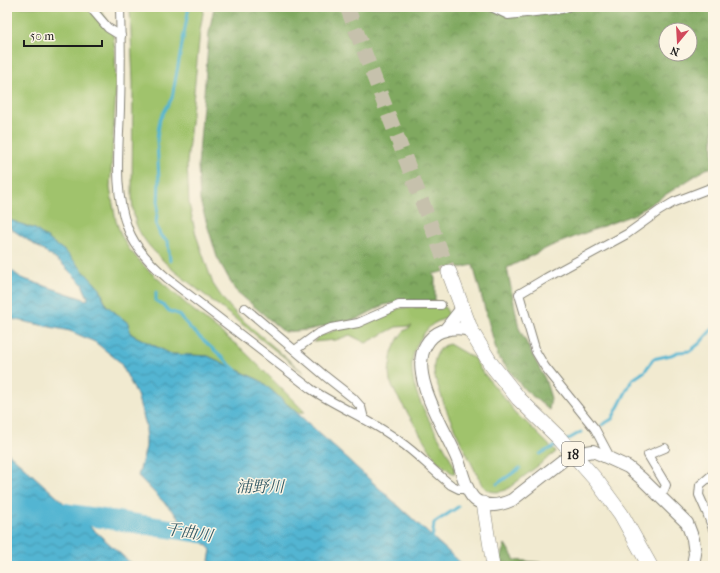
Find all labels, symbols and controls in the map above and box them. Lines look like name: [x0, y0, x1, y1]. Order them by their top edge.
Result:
scale bar: [24, 22, 102, 48]
north arrow: [658, 22, 698, 62]
text: 50 m: [30, 29, 54, 43]
text: N: [668, 43, 681, 59]
road number: 18: [562, 442, 584, 466]
water label: 浦野川: [236, 477, 286, 496]
water label: 千曲川: [164, 519, 216, 545]

